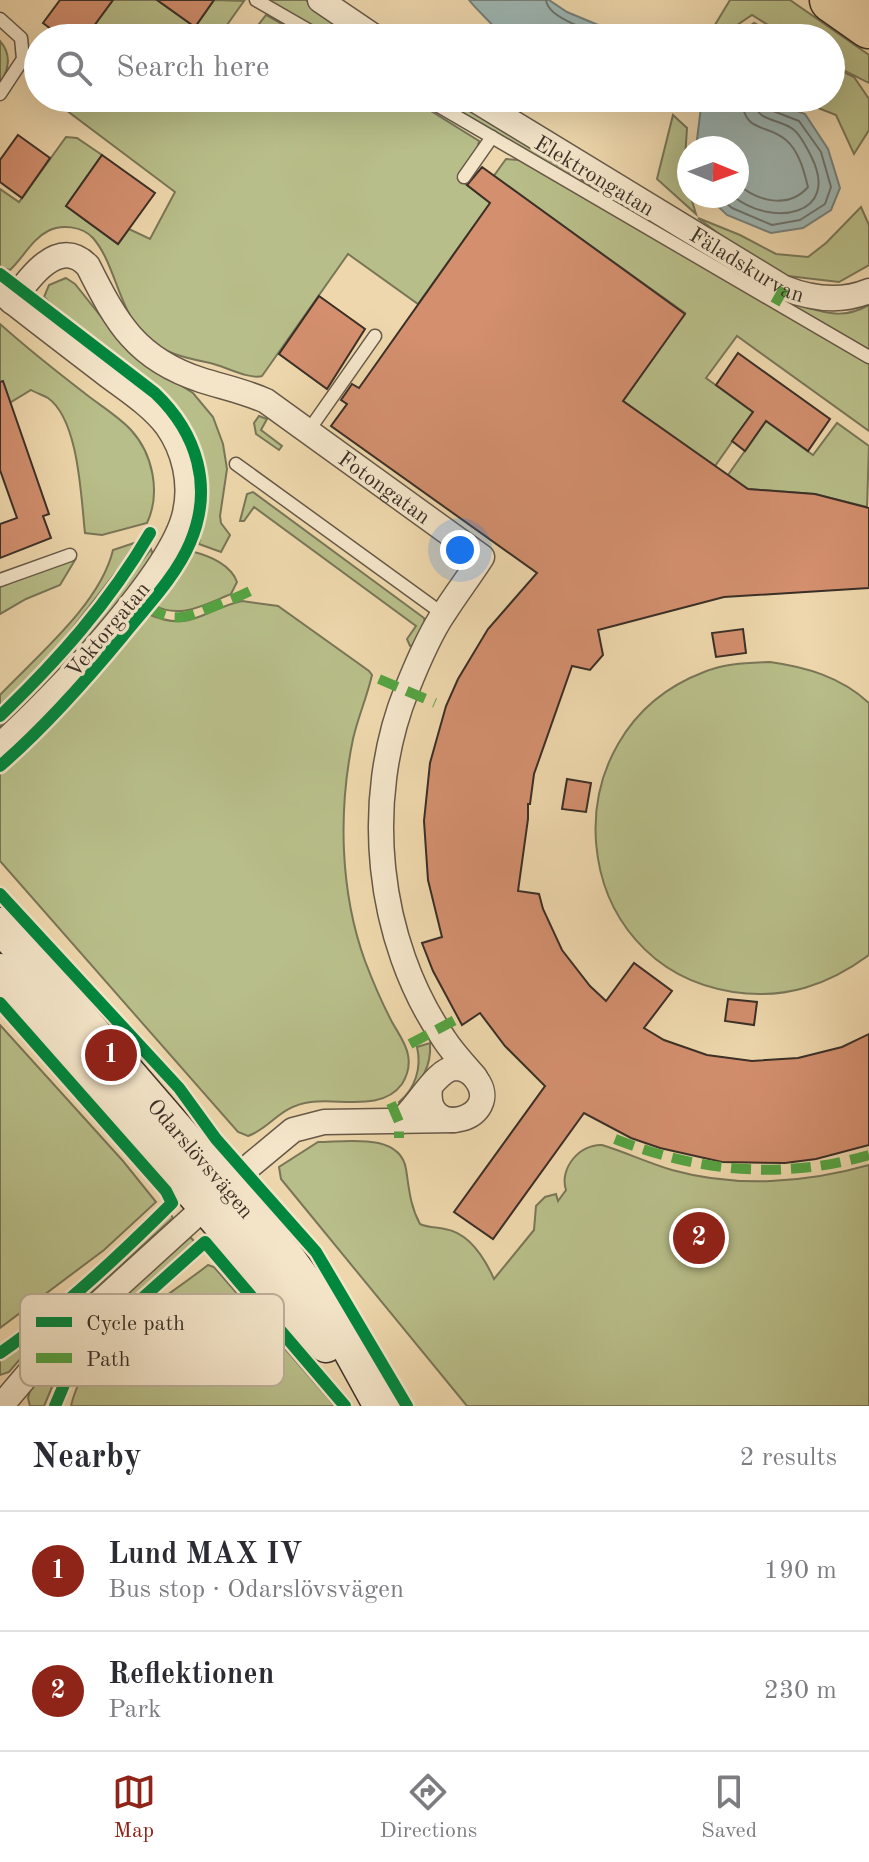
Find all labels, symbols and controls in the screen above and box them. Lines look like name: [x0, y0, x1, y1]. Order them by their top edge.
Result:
search box: [24, 24, 845, 112]
icon: search: [52, 46, 96, 90]
text: Search here: [116, 53, 270, 83]
street label: Elektrongatan: [530, 132, 658, 221]
north arrow: [677, 136, 749, 208]
street label: Fäladskurvan: [685, 224, 807, 307]
street label: Fotongatan: [333, 448, 434, 529]
your location: [440, 530, 480, 570]
street label: Vektorgatan: [62, 578, 155, 682]
pin: 1: [85, 1025, 137, 1085]
street label: Odarslövsvägen: [142, 1095, 257, 1223]
pin: 2: [673, 1208, 725, 1268]
legend: [20, 1294, 284, 1386]
text: Cycle path: [86, 1313, 185, 1335]
text: Path: [86, 1349, 131, 1371]
text: Nearby: [32, 1441, 142, 1475]
text: 2 results: [739, 1445, 837, 1471]
text: Lund MAX IV: [108, 1540, 302, 1570]
text: 1: [50, 1558, 66, 1584]
text: 190 m: [764, 1558, 837, 1584]
text: Bus stop · Odarslövsvägen: [108, 1577, 404, 1603]
text: Reflektionen: [108, 1660, 274, 1690]
text: 2: [50, 1678, 66, 1704]
text: 230 m: [764, 1678, 837, 1704]
text: Park: [108, 1697, 162, 1723]
tab: Map: [112, 1770, 156, 1845]
tab: Directions: [380, 1770, 477, 1845]
tab: Saved: [701, 1770, 757, 1845]

